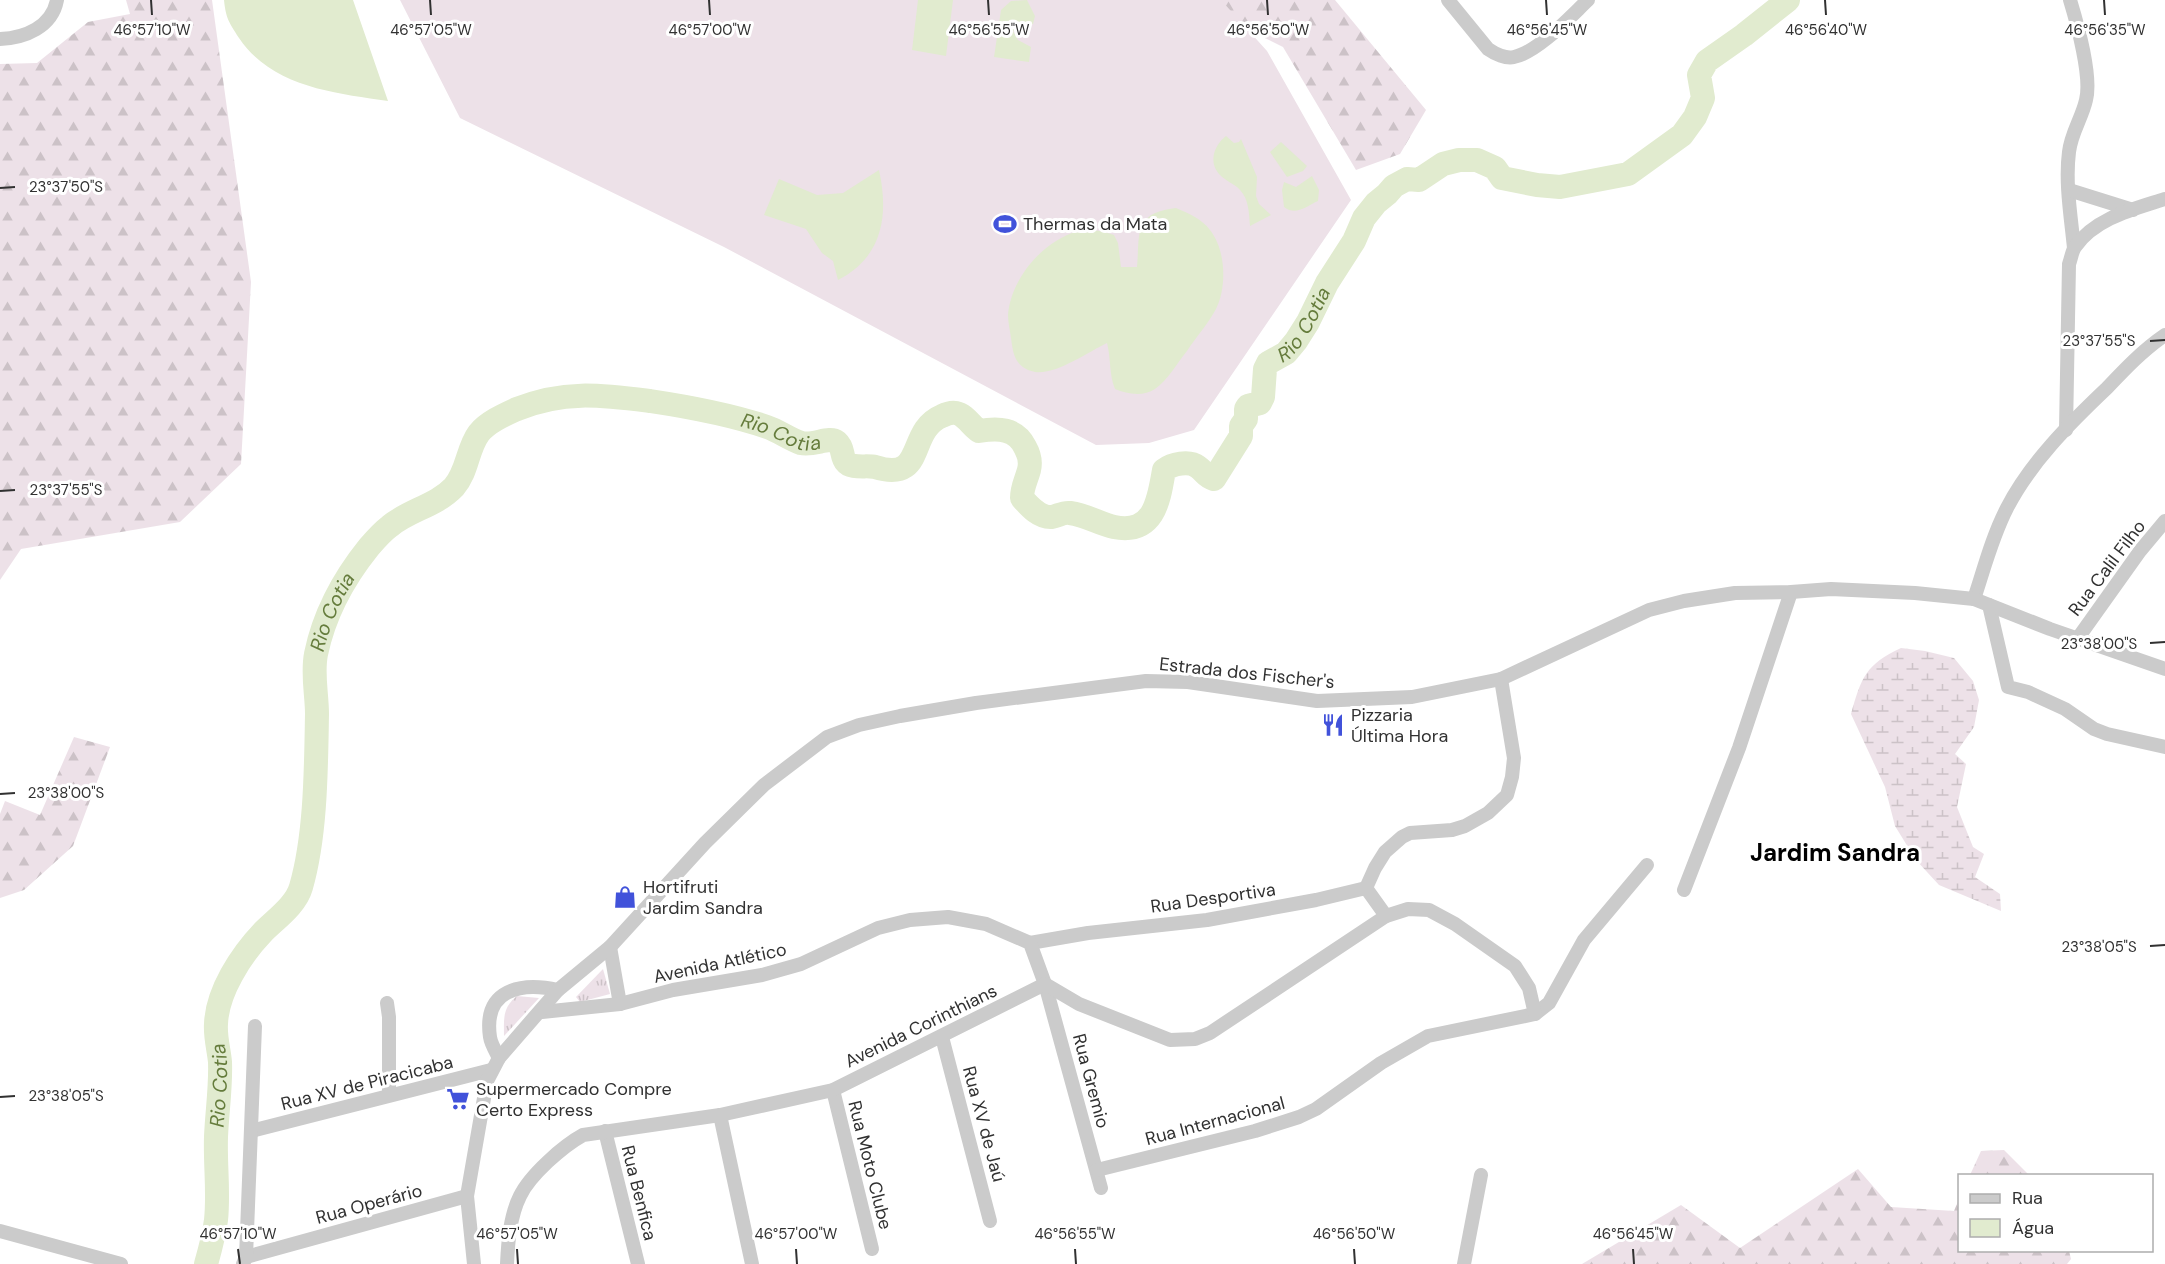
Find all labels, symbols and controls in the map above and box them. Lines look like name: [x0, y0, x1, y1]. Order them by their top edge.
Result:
text: 46°57'10"W: [113, 20, 191, 40]
text: 46°57'05"W: [390, 20, 472, 40]
text: 46°57'00"W: [669, 20, 752, 40]
text: 46°56'55"W: [948, 20, 1030, 40]
text: 46°56'50"W: [1227, 20, 1310, 40]
text: 46°56'45"W: [1507, 20, 1588, 40]
text: 46°56'40"W: [1785, 20, 1868, 40]
text: 46°56'35"W: [2064, 20, 2146, 40]
text: 23°37'50"S: [29, 177, 103, 197]
sports icon: Thermas da Mata: [992, 211, 1018, 237]
place label: Thermas da Mata: [1023, 212, 1167, 236]
water label: Rio Cotia: [1273, 282, 1336, 368]
text: 23°37'55"S: [2063, 331, 2136, 351]
water label: Rio Cotia: [738, 407, 823, 457]
text: 23°37'55"S: [30, 480, 103, 500]
street label: Rua Calil Filho: [2063, 515, 2151, 621]
water label: Rio Cotia: [304, 567, 361, 654]
text: 23°38'00"S: [2061, 634, 2138, 654]
street label: Estrada dos Fischer's: [1158, 652, 1336, 694]
place label: Pizzaria Última Hora: [1351, 703, 1448, 748]
restaurant icon: Pizzaria Última Hora: [1320, 712, 1346, 738]
text: 23°38'00"S: [28, 783, 105, 803]
district label: Jardim Sandra: [1750, 837, 1920, 868]
place label: Hortifruti Jardim Sandra: [643, 875, 763, 920]
street label: Rua Desportiva: [1149, 877, 1277, 919]
shop icon: Hortifruti Jardim Sandra: [612, 884, 638, 910]
street label: Avenida Atlético: [651, 937, 789, 989]
text: 23°38'05"S: [2061, 937, 2137, 957]
street label: Avenida Corinthians: [841, 979, 1001, 1073]
street label: Rua Gremio: [1067, 1031, 1115, 1131]
water label: Rio Cotia: [204, 1042, 233, 1128]
street label: Rua XV de Piracicaba: [278, 1050, 456, 1116]
street label: Rua XV de Jaú: [957, 1064, 1011, 1184]
place label: Supermercado Compre Certo Express: [476, 1077, 672, 1122]
text: 23°38'05"S: [28, 1086, 104, 1106]
supermarket icon: Supermercado Compre Certo Express: [445, 1086, 471, 1112]
street label: Rua Internacional: [1143, 1091, 1287, 1151]
street label: Rua Moto Clube: [842, 1098, 898, 1232]
street label: Rua Benfica: [616, 1143, 662, 1243]
legend: [1958, 1174, 2153, 1252]
street label: Rua Operário: [313, 1178, 425, 1230]
text: Rua: [2012, 1186, 2043, 1210]
text: Água: [2012, 1216, 2054, 1240]
text: 46°57'10"W: [199, 1224, 277, 1244]
text: 46°57'05"W: [476, 1224, 558, 1244]
text: 46°57'00"W: [755, 1224, 838, 1244]
text: 46°56'55"W: [1034, 1224, 1116, 1244]
text: 46°56'50"W: [1313, 1224, 1396, 1244]
text: 46°56'45"W: [1593, 1224, 1674, 1244]

